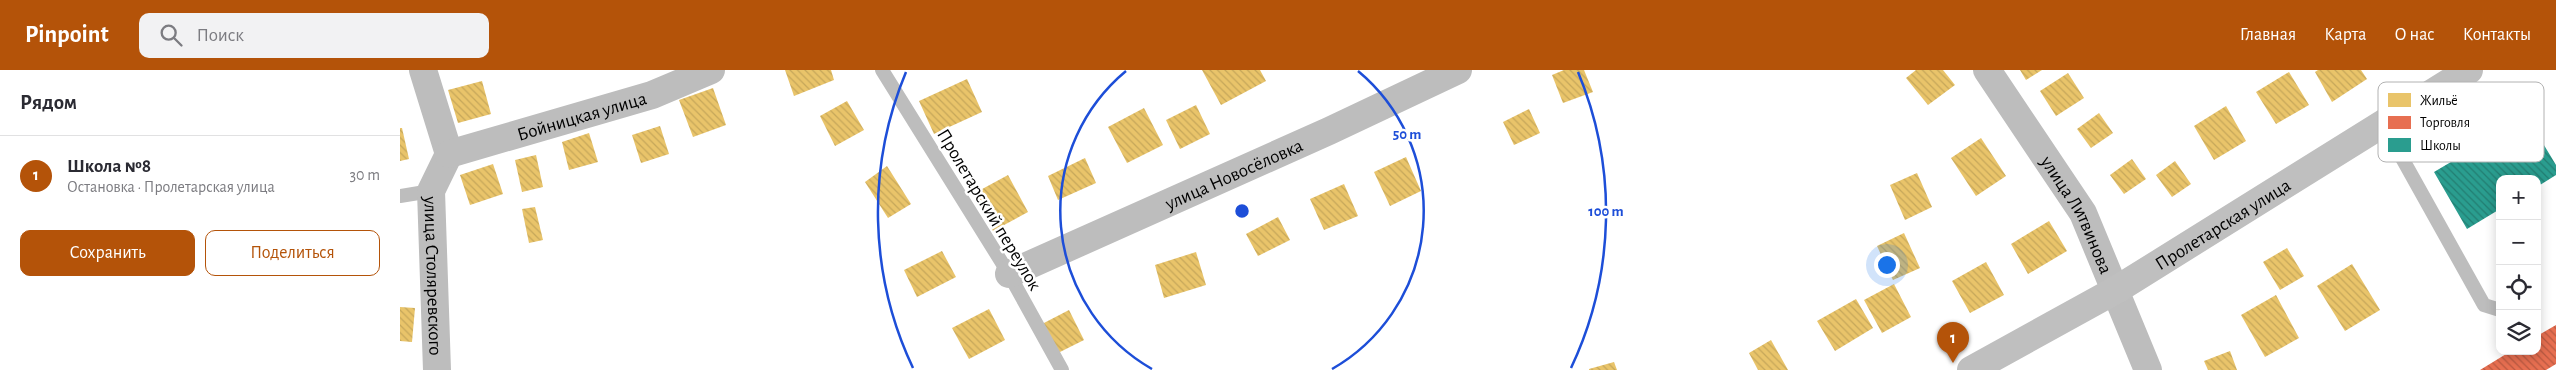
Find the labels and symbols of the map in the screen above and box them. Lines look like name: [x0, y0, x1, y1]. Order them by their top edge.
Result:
legend: [2378, 82, 2544, 162]
street label: Бойницкая улица: [515, 89, 649, 145]
text: Жильё: [2420, 94, 2458, 108]
text: Торговля: [2420, 116, 2470, 130]
street label: Пролетарский переулок: [933, 126, 1045, 294]
text: 50 m: [1393, 127, 1421, 142]
street label: улица Новосёловка: [1162, 136, 1306, 214]
text: Школы: [2420, 139, 2461, 153]
street label: улица Литвинова: [2036, 152, 2115, 277]
street label: Пролетарская улица: [2152, 176, 2295, 274]
street label: улица Столяревского: [420, 195, 445, 356]
centre of rings: [1233, 202, 1251, 220]
text: 100 m: [1588, 204, 1624, 219]
your location: [1874, 252, 1900, 278]
pin: 1: [1937, 322, 1969, 363]

